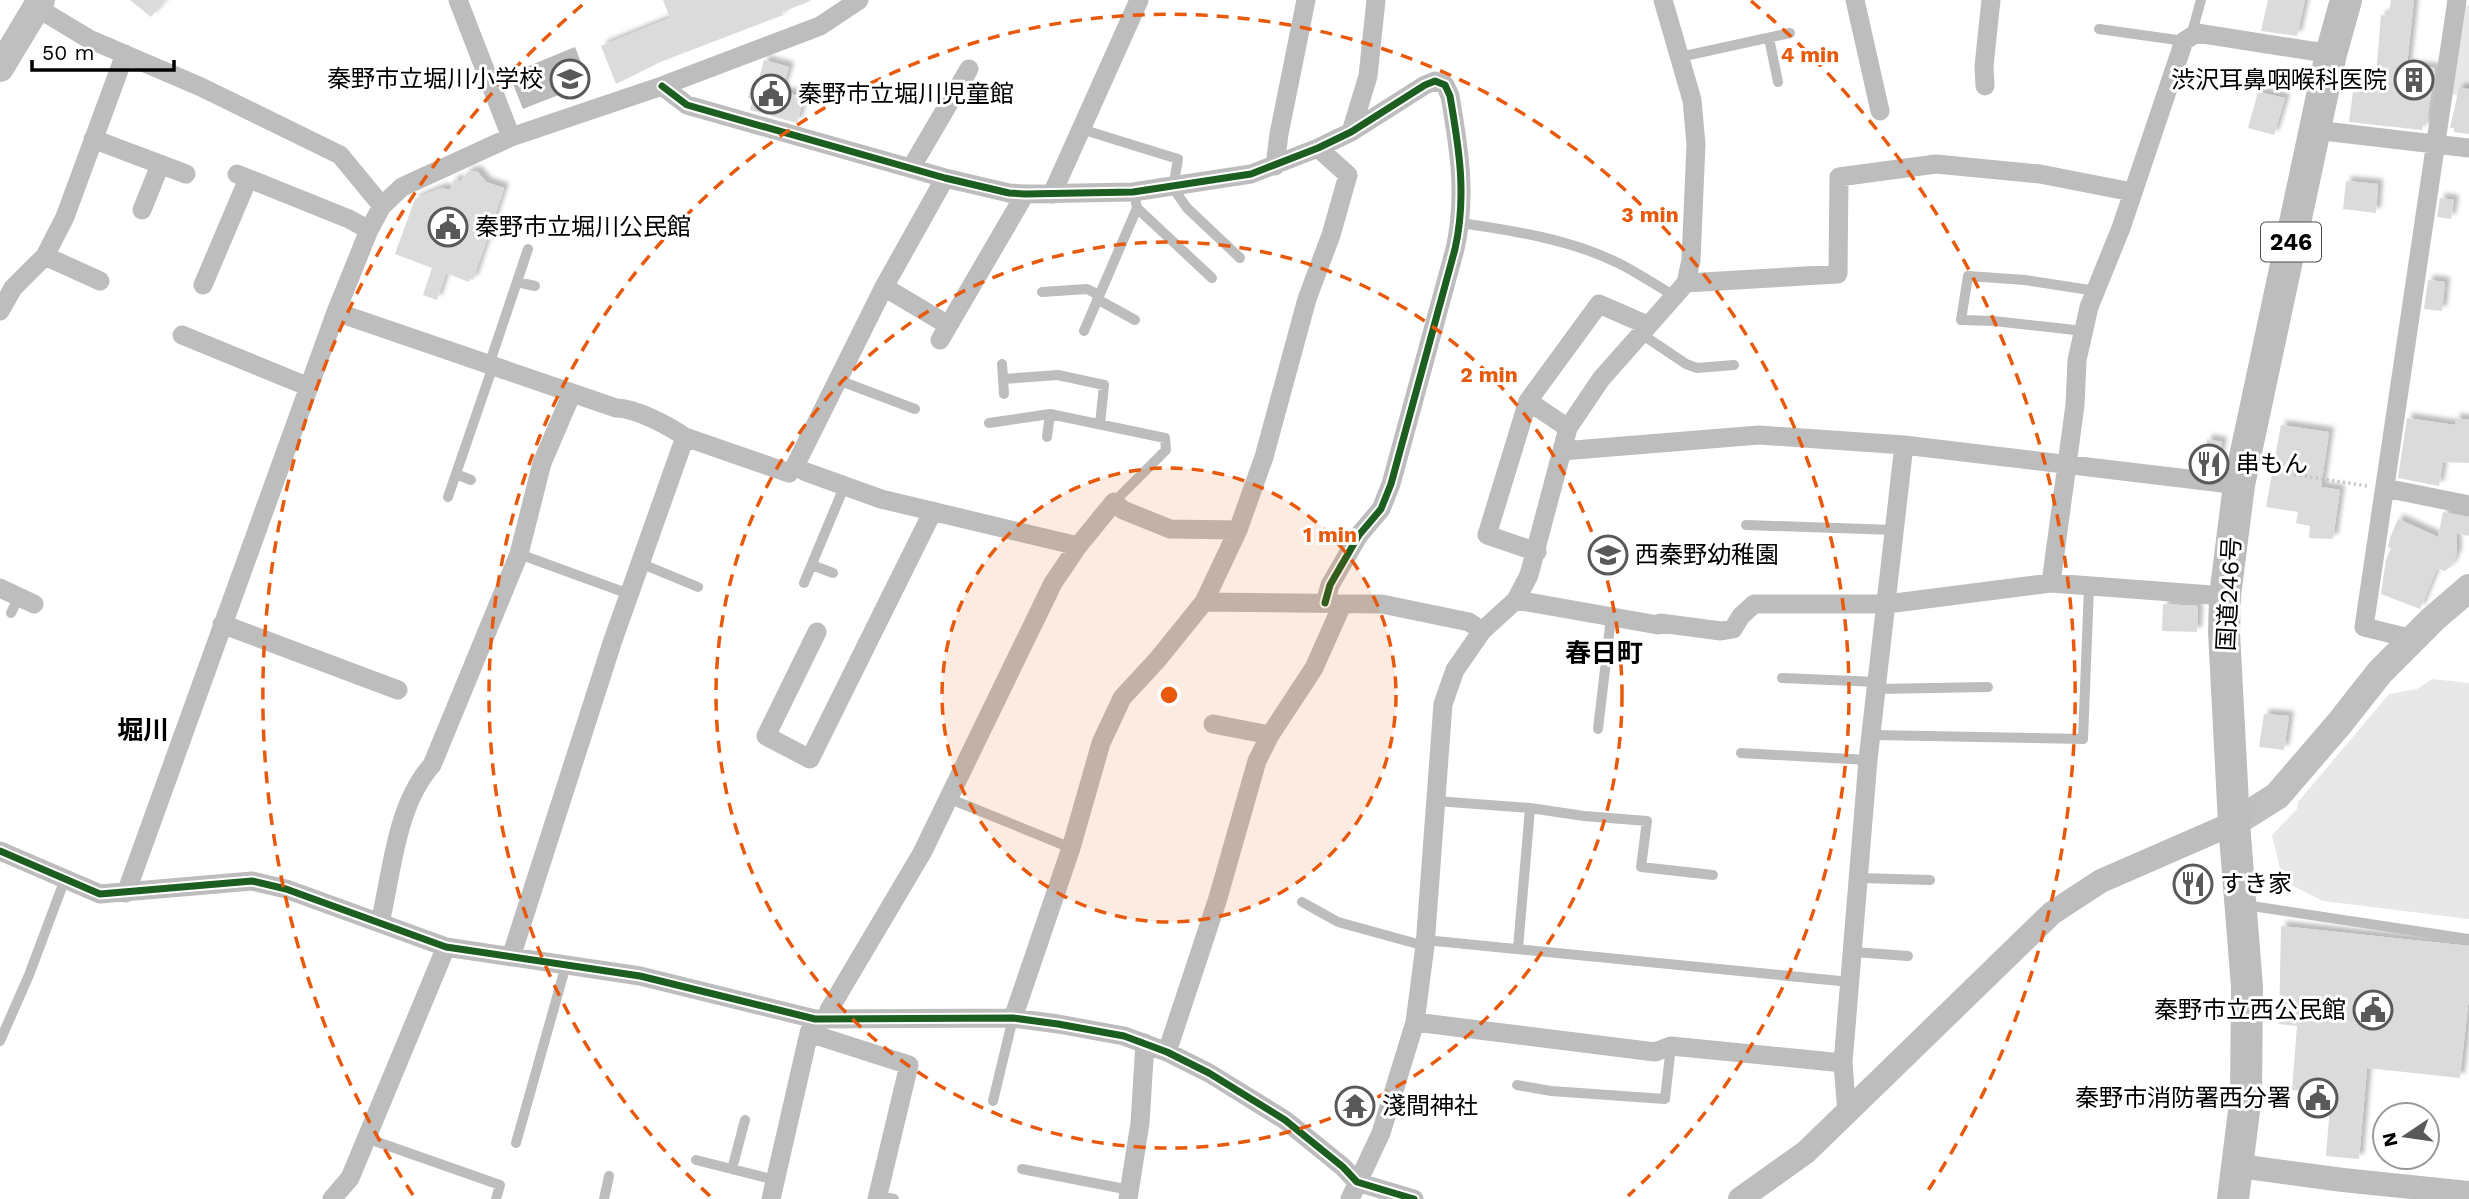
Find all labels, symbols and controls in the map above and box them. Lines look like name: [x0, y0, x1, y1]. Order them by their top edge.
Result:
scale bar: [32, 28, 173, 72]
text: 50 m: [42, 40, 94, 65]
text: 4 min: [1781, 42, 1839, 67]
school or university icon: 秦野市立堀川小学校: [549, 58, 591, 100]
building icon: 渋沢耳鼻咽喉科医院: [2393, 59, 2435, 101]
place label: 秦野市立堀川小学校: [327, 65, 543, 93]
place label: 渋沢耳鼻咽喉科医院: [2171, 66, 2387, 94]
public building icon: 秦野市立堀川児童館: [750, 73, 792, 115]
place label: 秦野市立堀川児童館: [798, 80, 1014, 108]
text: 3 min: [1621, 202, 1679, 227]
public building icon: 秦野市立堀川公民館: [427, 206, 469, 248]
place label: 秦野市立堀川公民館: [475, 213, 691, 241]
road number: 246: [2261, 222, 2321, 262]
text: 2 min: [1460, 362, 1518, 387]
restaurant icon: 串もん: [2188, 443, 2230, 485]
place label: 串もん: [2236, 450, 2308, 478]
text: 1 min: [1303, 522, 1357, 547]
school or university icon: 西秦野幼稚園: [1587, 534, 1629, 576]
street label: 国道246号: [2212, 536, 2246, 652]
place label: 西秦野幼稚園: [1635, 541, 1779, 569]
district label: 春日町: [1565, 638, 1643, 668]
centre of rings: [1157, 683, 1181, 707]
district label: 堀川: [117, 715, 169, 745]
restaurant icon: すき家: [2172, 863, 2214, 905]
place label: すき家: [2220, 870, 2292, 898]
public building icon: 秦野市立西公民館: [2352, 989, 2394, 1031]
place label: 秦野市立西公民館: [2154, 996, 2346, 1024]
public building icon: 秦野市消防署西分署: [2297, 1077, 2339, 1119]
place label: 秦野市消防署西分署: [2075, 1084, 2291, 1112]
temple icon: 淺間神社: [1334, 1085, 1376, 1127]
place label: 淺間神社: [1382, 1092, 1478, 1120]
north arrow: [2371, 1101, 2441, 1171]
text: N: [2377, 1130, 2403, 1149]

